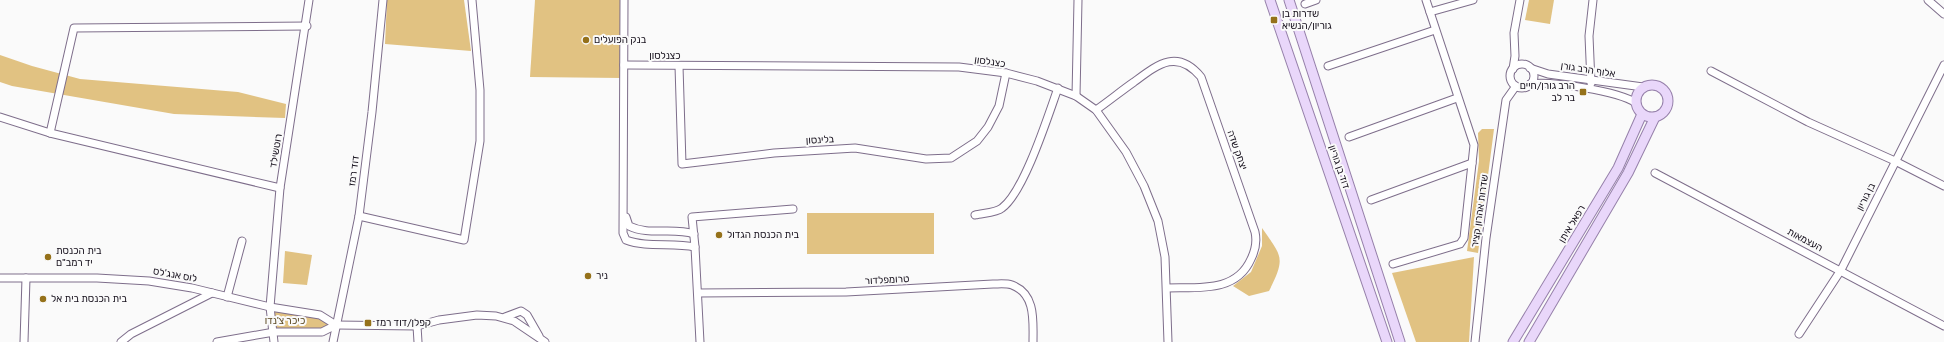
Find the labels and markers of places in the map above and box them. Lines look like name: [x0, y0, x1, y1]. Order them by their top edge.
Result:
place label: שדרות בן גוריון/הנשיא: [1282, 8, 1332, 32]
marker: שדרות בן גוריון/הנשיא: [1269, 15, 1279, 25]
place label: בנק הפועלים: [594, 34, 647, 46]
marker: בנק הפועלים: [581, 35, 591, 45]
place label: הרב גורן/חיים בר לב: [1520, 80, 1576, 104]
marker: הרב גורן/חיים בר לב: [1578, 87, 1588, 97]
place label: בית הכנסת הגדול: [727, 229, 799, 241]
marker: בית הכנסת הגדול: [714, 230, 724, 240]
place label: בית הכנסת יד רמב"ם: [56, 245, 102, 269]
marker: בית הכנסת יד רמב"ם: [43, 252, 53, 262]
place label: ניר: [596, 270, 608, 282]
marker: ניר: [583, 271, 593, 281]
place label: בית הכנסת בית אל: [51, 293, 127, 305]
marker: בית הכנסת בית אל: [38, 294, 48, 304]
place label: קפלן/דוד רמז: [376, 317, 431, 329]
marker: קפלן/דוד רמז: [363, 318, 373, 328]

